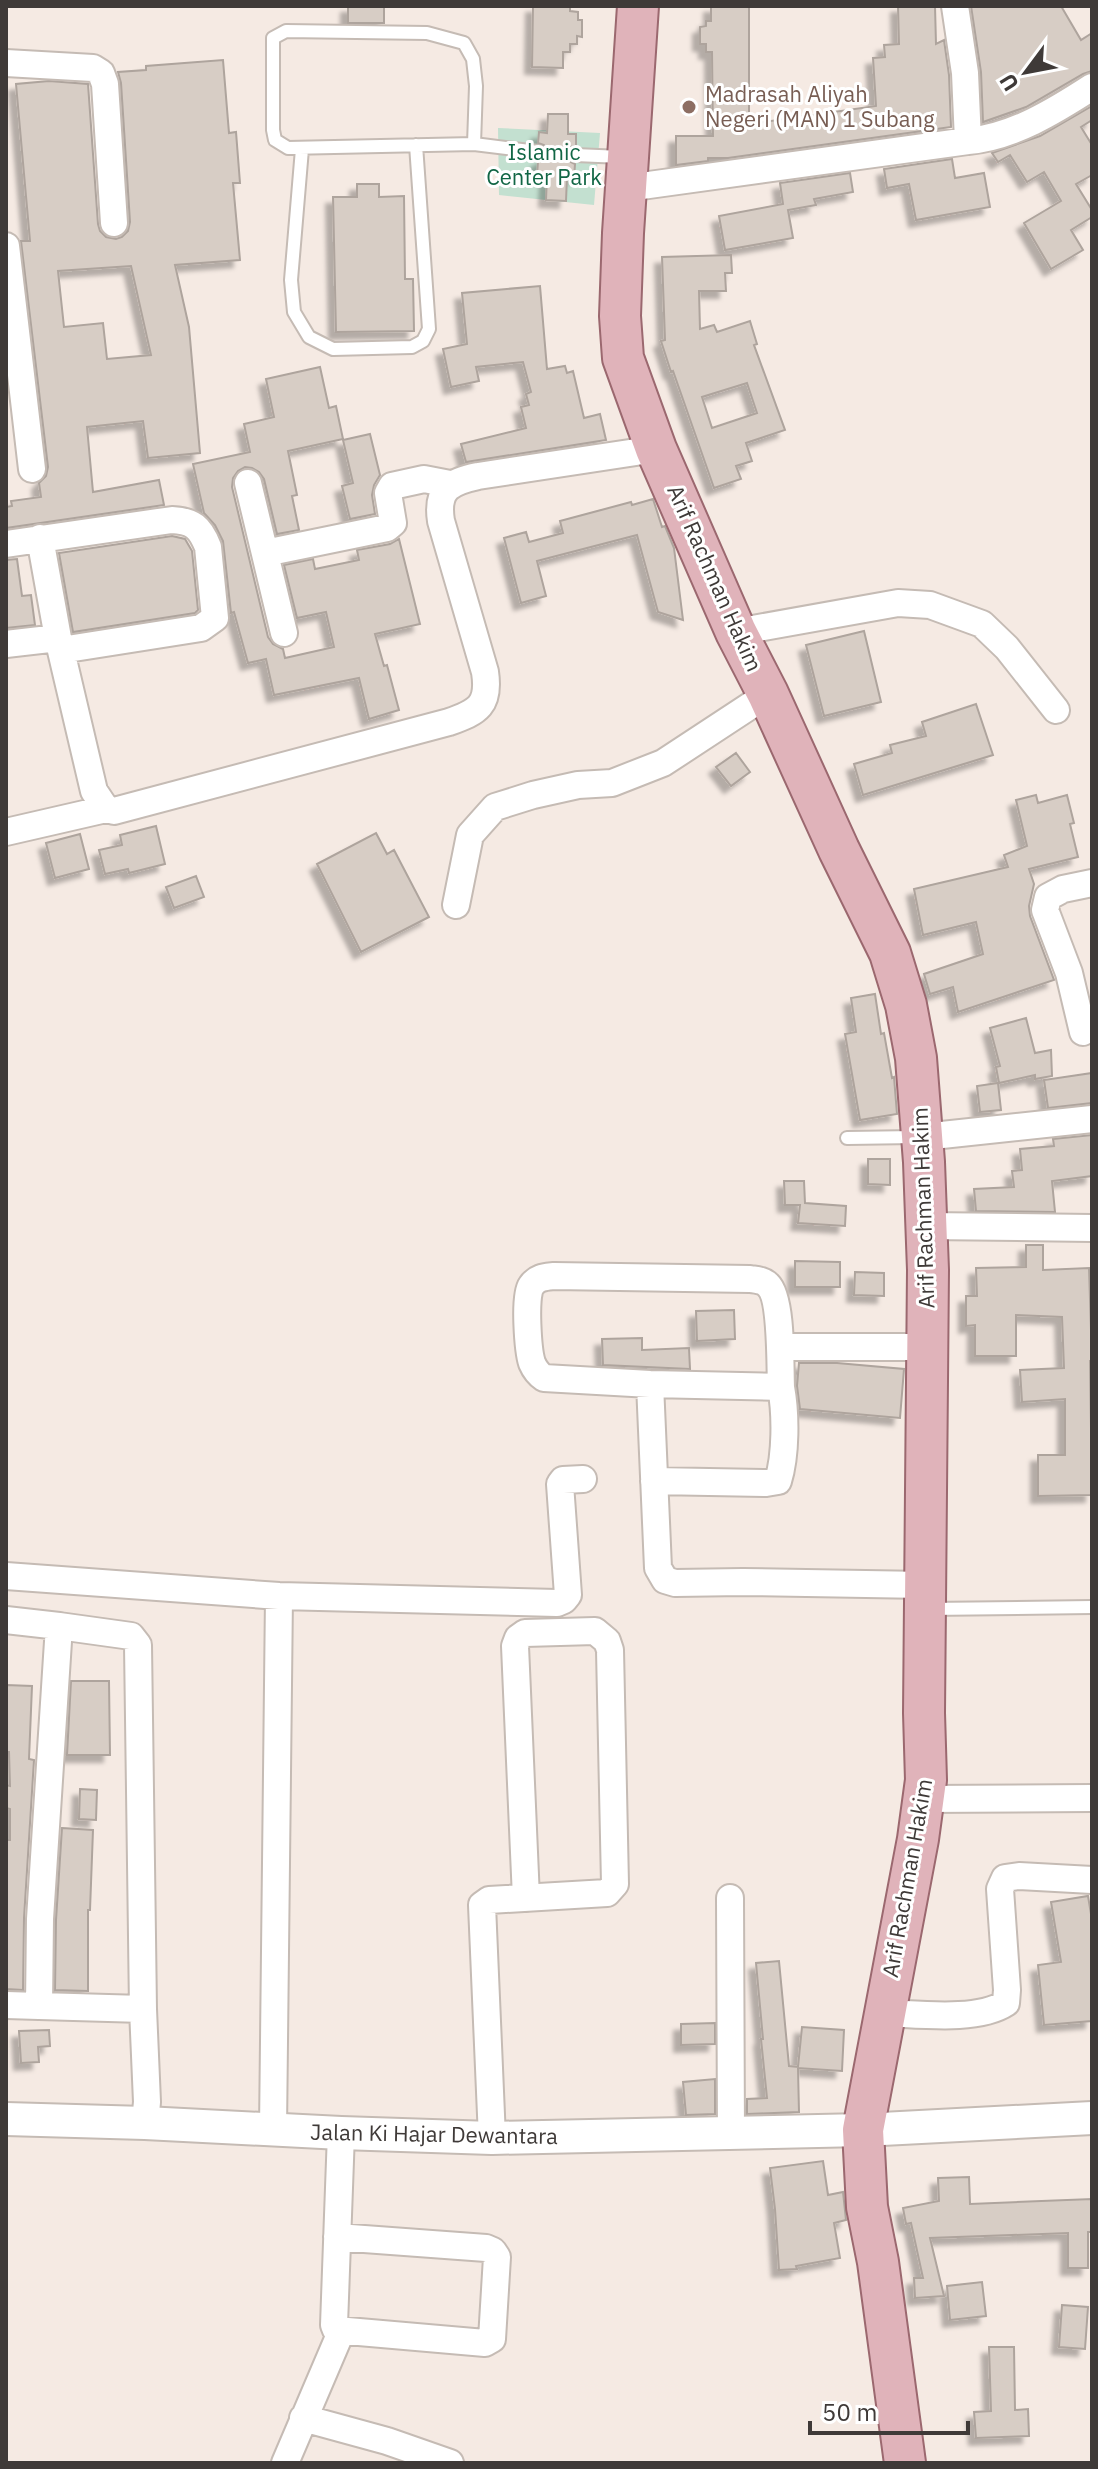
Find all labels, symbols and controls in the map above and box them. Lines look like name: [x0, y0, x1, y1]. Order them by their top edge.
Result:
north arrow: [986, 32, 1066, 112]
text: U: [992, 69, 1025, 97]
place label: Madrasah Aliyah Negeri (MAN) 1 Subang: [705, 79, 935, 133]
marker: Madrasah Aliyah Negeri (MAN) 1 Subang: [680, 98, 698, 116]
park label: Islamic Center Park: [486, 137, 602, 191]
street label: Arif Rachman Hakim: [661, 480, 770, 676]
street label: Arif Rachman Hakim: [904, 1107, 941, 1309]
street label: Arif Rachman Hakim: [875, 1776, 938, 1980]
street label: Jalan Ki Hajar Dewantara: [310, 2117, 558, 2150]
scale bar: [810, 2385, 968, 2435]
text: 50 m: [822, 2396, 877, 2428]

